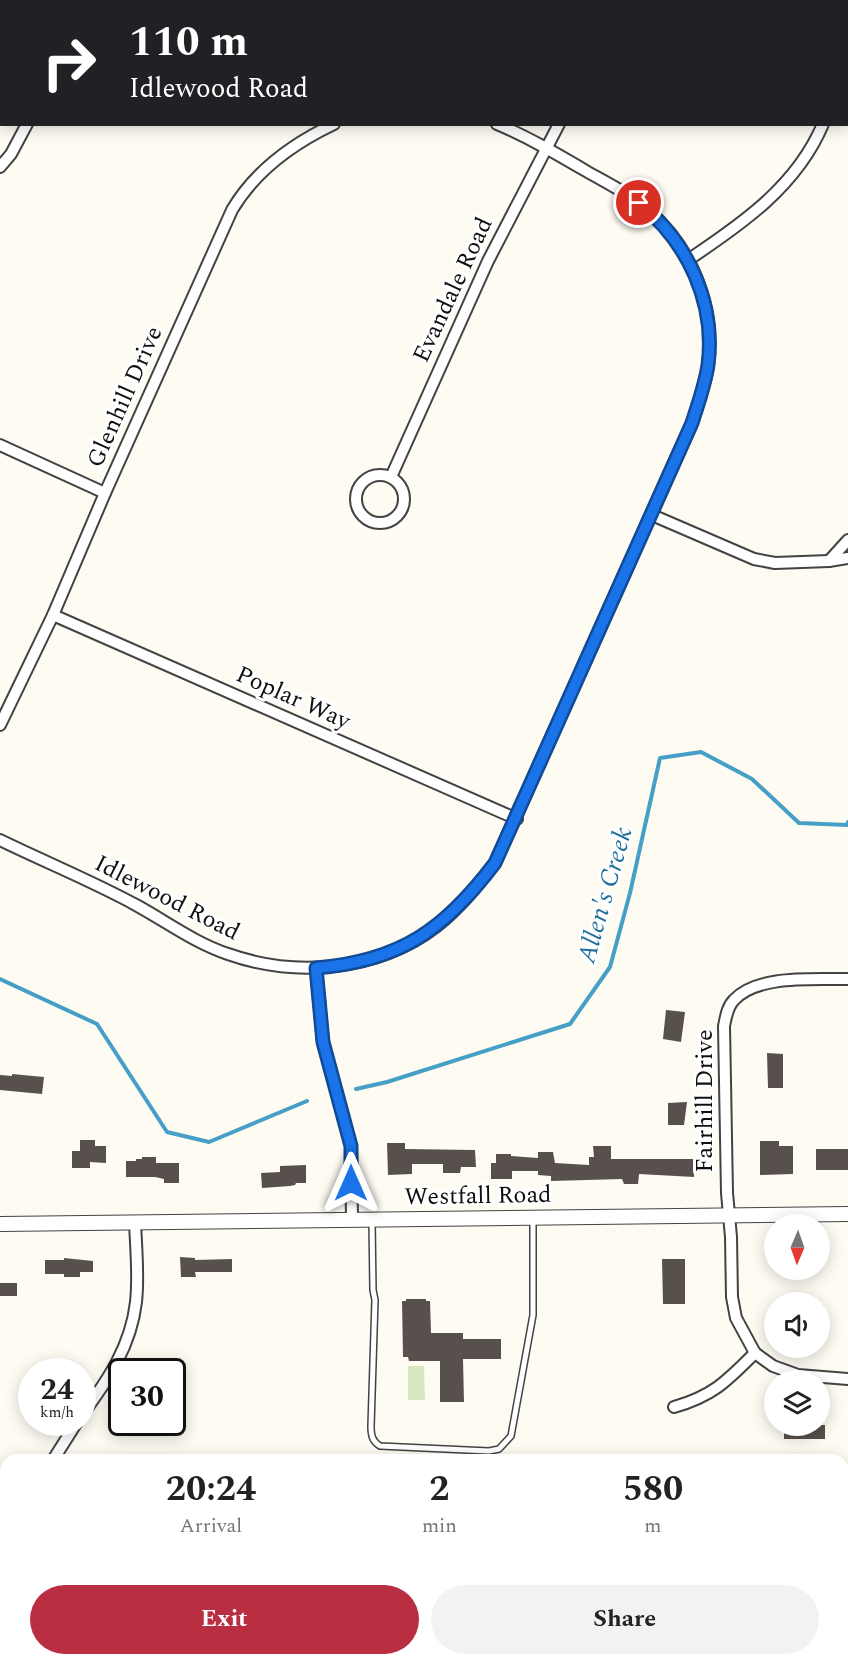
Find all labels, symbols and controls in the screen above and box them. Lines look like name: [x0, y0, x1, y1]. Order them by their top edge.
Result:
text: 110 m: [129, 11, 248, 74]
icon: right: [30, 24, 108, 102]
text: Idlewood Road: [129, 68, 308, 110]
pin: [613, 177, 664, 228]
icon: arrive: [622, 186, 655, 219]
street label: Evandale Road: [404, 211, 502, 369]
street label: Glenhill Drive: [78, 321, 172, 473]
street label: Poplar Way: [230, 657, 357, 740]
water label: Allen's Creek: [566, 822, 643, 968]
street label: Idlewood Road: [88, 846, 246, 950]
street label: Fairhill Drive: [687, 1029, 723, 1173]
position arrow: [319, 1151, 383, 1215]
street label: Westfall Road: [404, 1177, 552, 1215]
north arrow: [764, 1214, 830, 1280]
map controls: [764, 1214, 830, 1436]
button: sound: [764, 1292, 830, 1358]
speed limit sign: 30: [108, 1358, 186, 1436]
text: 24: [40, 1367, 74, 1413]
button: layers: [764, 1370, 830, 1436]
text: km/h: [40, 1401, 74, 1424]
text: 20:24: [166, 1462, 256, 1517]
text: 2: [429, 1462, 450, 1517]
text: 580: [623, 1462, 683, 1517]
text: Arrival: [180, 1511, 242, 1541]
text: min: [422, 1511, 457, 1541]
text: m: [644, 1511, 662, 1541]
button: Exit: [30, 1585, 419, 1654]
button: Share: [431, 1585, 819, 1654]

